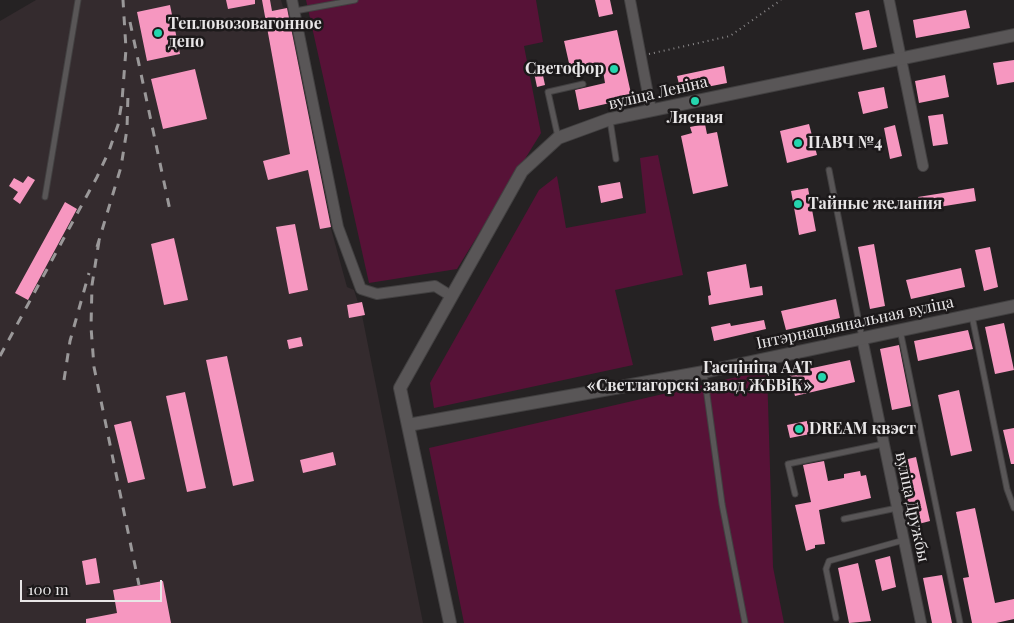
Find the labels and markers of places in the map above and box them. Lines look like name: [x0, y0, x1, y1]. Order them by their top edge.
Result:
place label: Тепловозовагонное депо: [168, 14, 322, 52]
marker: Тепловозовагонное депо: [152, 27, 164, 39]
place label: Светофор: [525, 59, 604, 79]
marker: Светофор: [608, 63, 620, 75]
marker: Лясная: [689, 95, 701, 107]
place label: Лясная: [667, 108, 723, 128]
place label: ПАВЧ №4: [808, 133, 883, 153]
marker: ПАВЧ №4: [792, 137, 804, 149]
place label: Тайные желания: [808, 194, 942, 214]
marker: Тайные желания: [792, 198, 804, 210]
place label: Гасцініца ААТ «Светлагорскі завод ЖБВіК»: [587, 358, 812, 396]
marker: Гасцініца ААТ «Светлагорскі завод ЖБВіК»: [816, 371, 828, 383]
place label: DREAM квэст: [809, 419, 916, 439]
marker: DREAM квэст: [793, 423, 805, 435]

